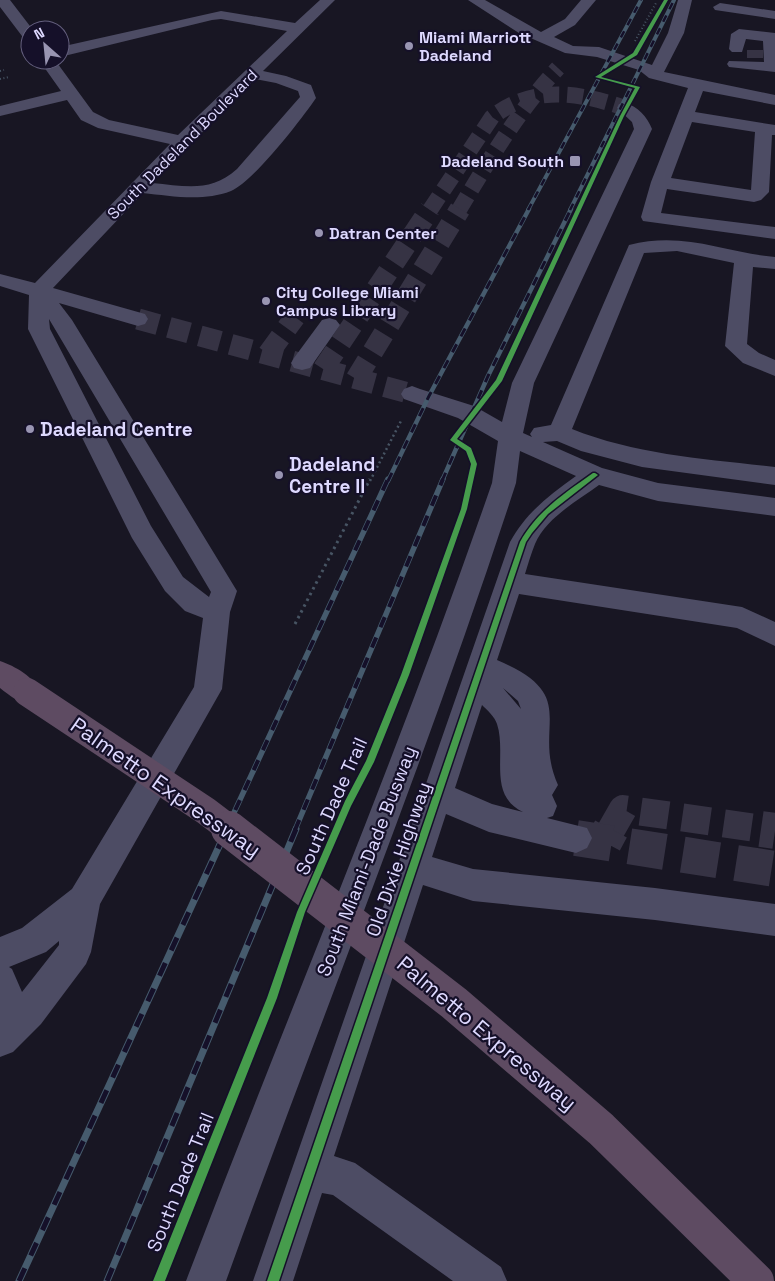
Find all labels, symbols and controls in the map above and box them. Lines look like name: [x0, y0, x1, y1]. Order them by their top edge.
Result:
north arrow: [20, 20, 70, 70]
text: N: [31, 23, 47, 44]
place label: Miami Marriott Dadeland: [419, 27, 531, 66]
marker: Miami Marriott Dadeland: [403, 40, 415, 52]
street label: South Dadeland Boulevard: [103, 65, 262, 224]
place label: Dadeland South: [441, 151, 564, 172]
marker: Dadeland South: [568, 154, 582, 168]
place label: Datran Center: [329, 223, 437, 244]
marker: Datran Center: [313, 227, 325, 239]
place label: City College Miami Campus Library: [276, 282, 419, 321]
marker: City College Miami Campus Library: [260, 295, 272, 307]
place label: Dadeland Centre: [40, 417, 193, 442]
marker: Dadeland Centre: [24, 423, 36, 435]
place label: Dadeland Centre II: [289, 452, 375, 499]
marker: Dadeland Centre II: [273, 469, 285, 481]
street label: Palmetto Expressway: [65, 711, 267, 863]
street label: South Dade Trail: [290, 733, 373, 879]
street label: South Miami-Dade Busway: [311, 742, 422, 980]
street label: Old Dixie Highway: [360, 778, 437, 940]
street label: Palmetto Expressway: [391, 950, 583, 1116]
street label: South Dade Trail: [141, 1109, 220, 1256]

